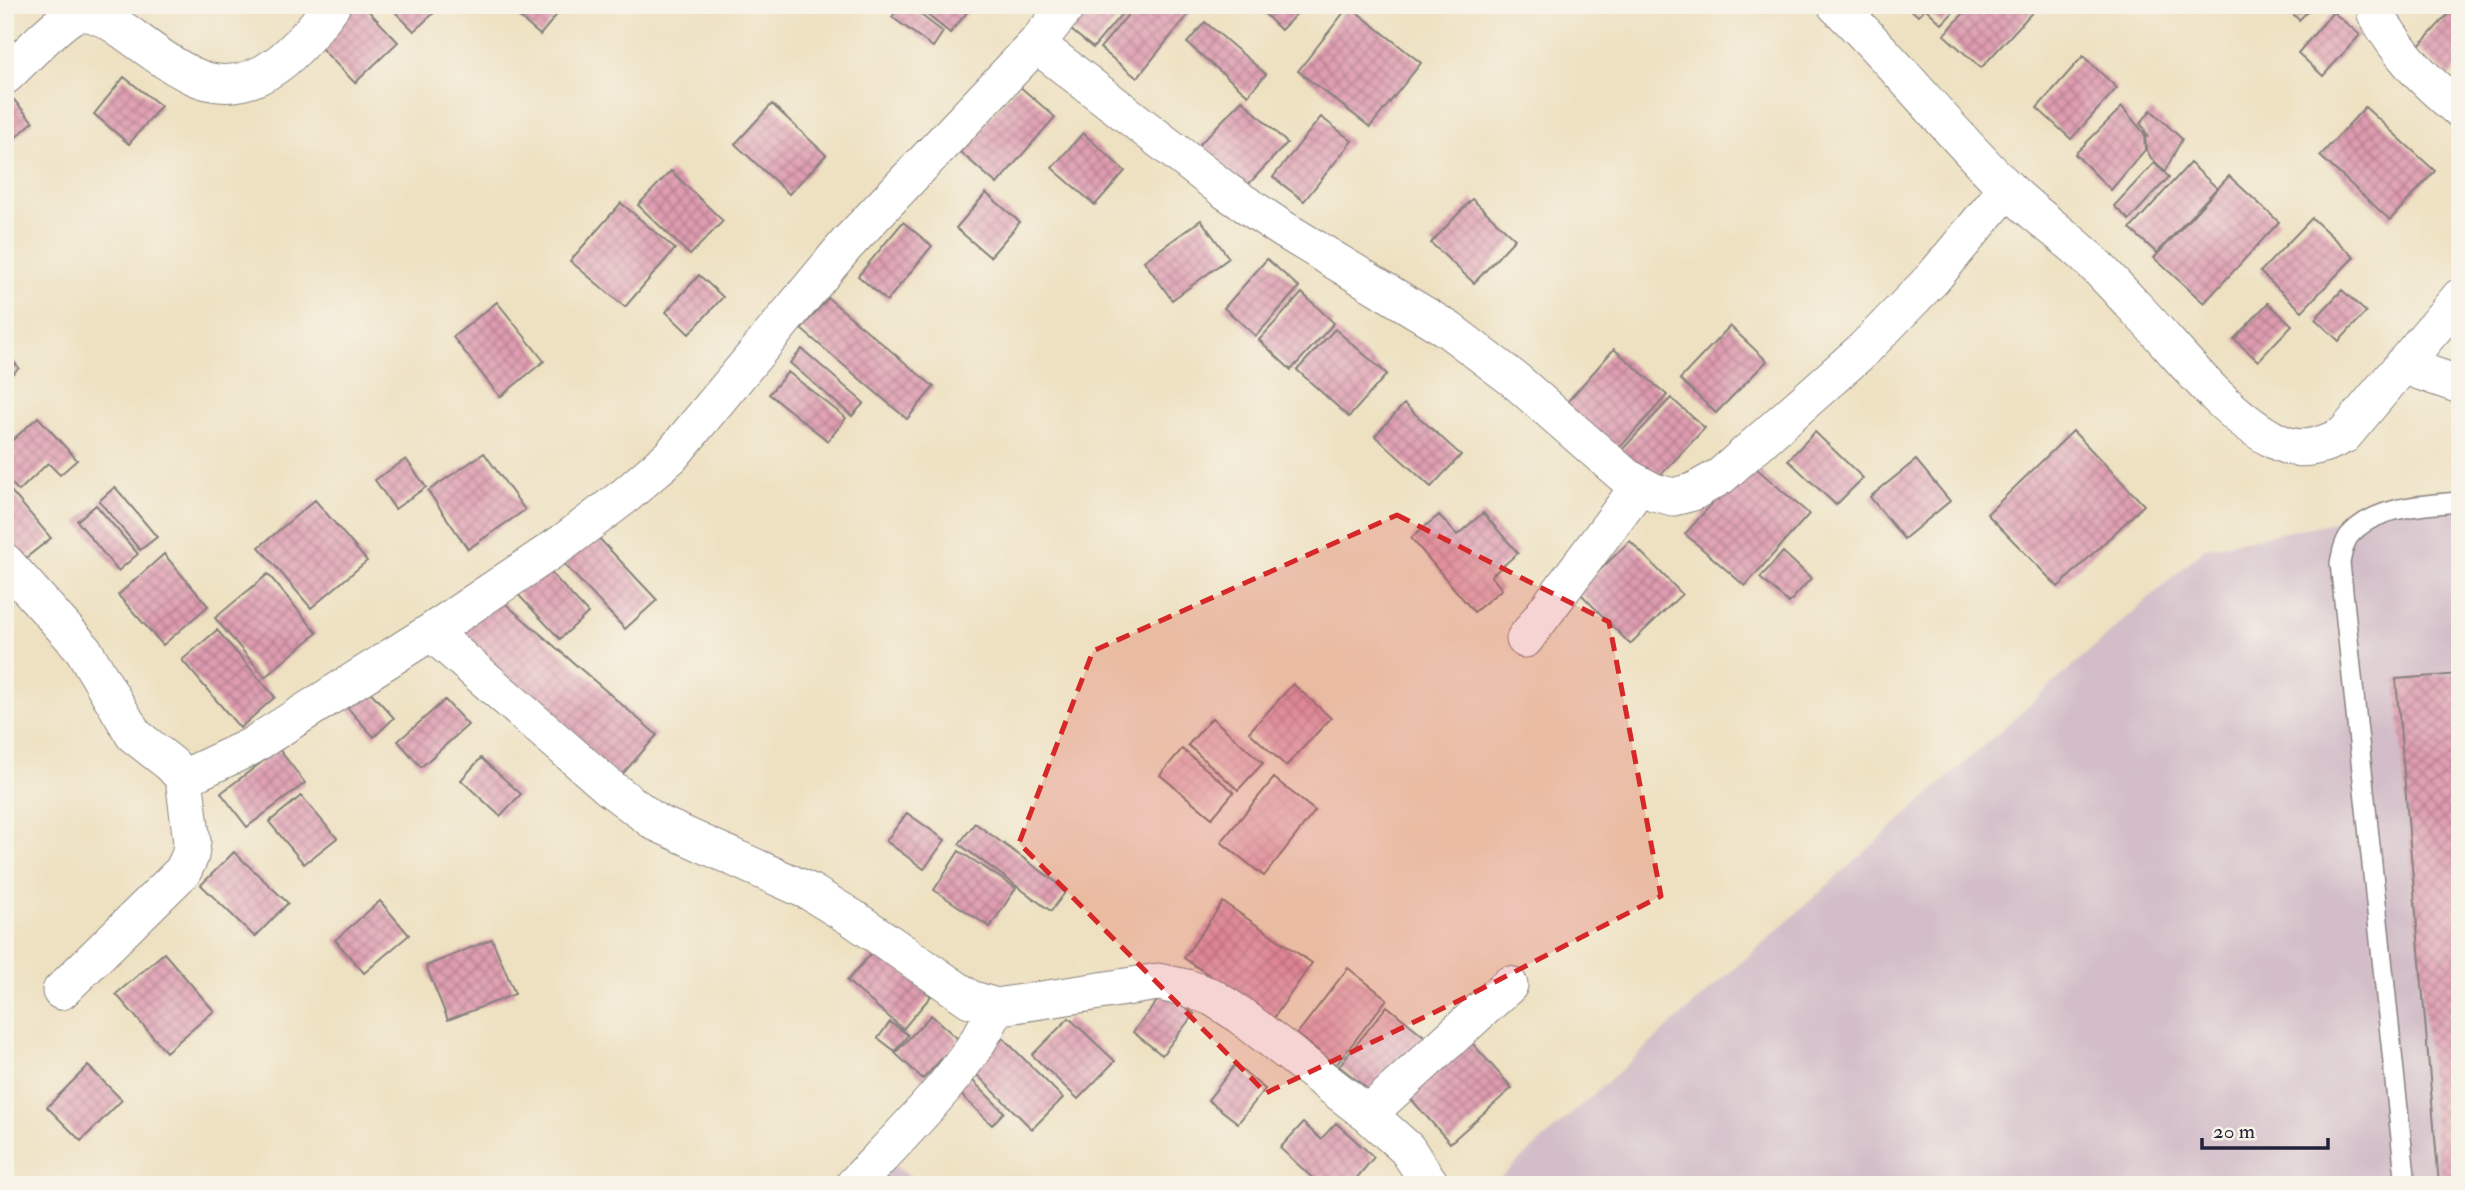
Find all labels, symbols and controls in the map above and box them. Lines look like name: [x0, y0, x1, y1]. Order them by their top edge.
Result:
scale bar: [2202, 1106, 2328, 1150]
text: 20 m: [2213, 1118, 2255, 1145]

